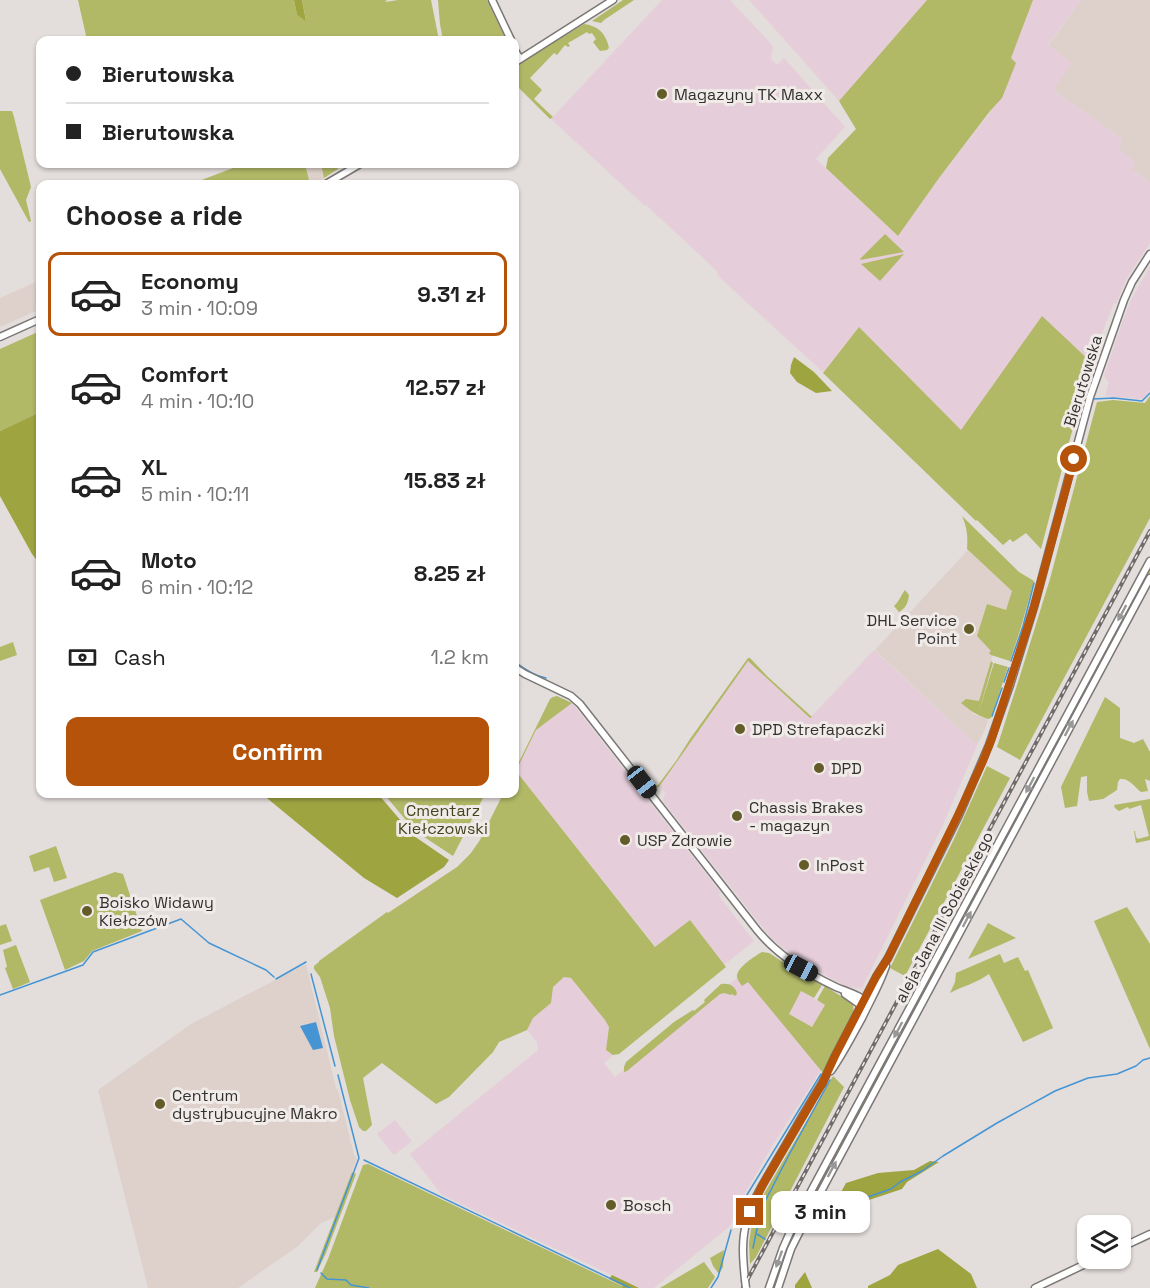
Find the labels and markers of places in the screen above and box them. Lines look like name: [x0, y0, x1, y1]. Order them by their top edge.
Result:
place label: Magazyny TK Maxx: [674, 84, 823, 105]
marker: Magazyny TK Maxx: [655, 87, 669, 101]
place label: DHL Service Point: [867, 610, 957, 649]
marker: DHL Service Point: [962, 622, 976, 636]
place label: DPD Strefapaczki: [752, 719, 885, 740]
marker: DPD Strefapaczki: [733, 722, 747, 736]
place label: DPD: [831, 758, 862, 779]
marker: DPD: [812, 761, 826, 775]
place label: Chassis Brakes - magazyn: [749, 797, 863, 836]
marker: Chassis Brakes - magazyn: [730, 809, 744, 823]
place label: USP Zdrowie: [637, 830, 732, 851]
marker: USP Zdrowie: [618, 833, 632, 847]
place label: InPost: [816, 855, 865, 876]
marker: InPost: [797, 858, 811, 872]
place label: Boisko Widawy Kiełczów: [99, 892, 214, 931]
marker: Boisko Widawy Kiełczów: [80, 904, 94, 918]
place label: Centrum dystrybucyjne Makro: [172, 1085, 338, 1124]
marker: Centrum dystrybucyjne Makro: [153, 1097, 167, 1111]
place label: Bosch: [623, 1195, 671, 1216]
marker: Bosch: [604, 1198, 618, 1212]

